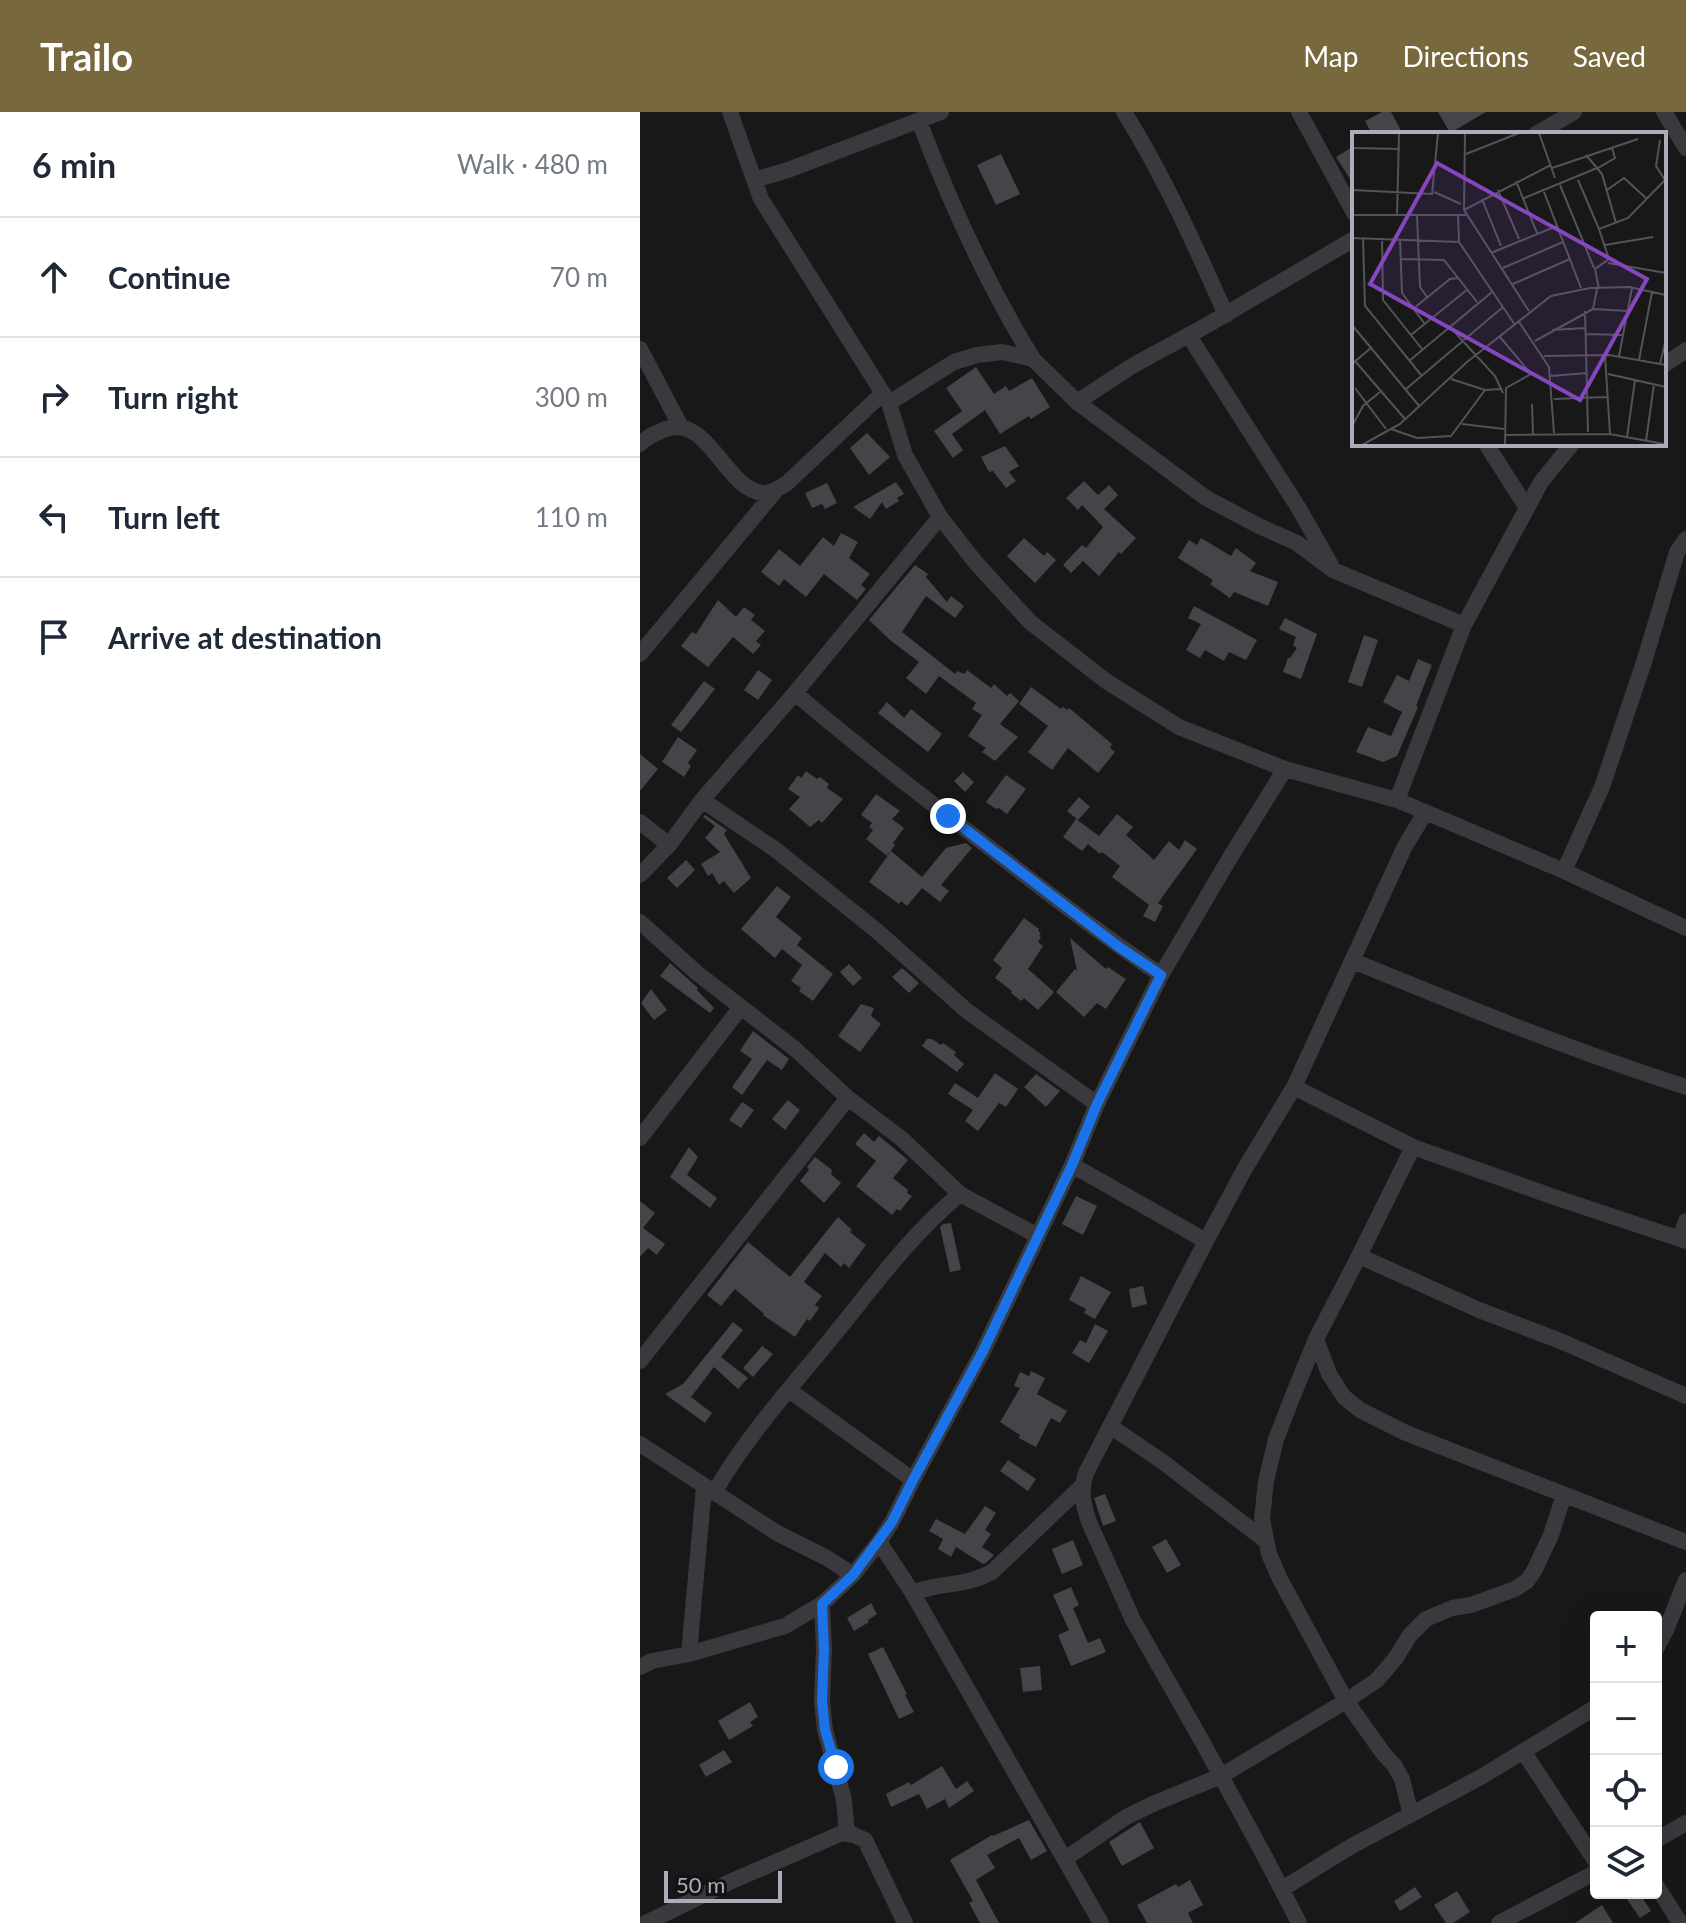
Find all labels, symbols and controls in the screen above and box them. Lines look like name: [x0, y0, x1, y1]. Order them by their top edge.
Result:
text: Trailo: [40, 33, 133, 79]
text: Map: [1303, 39, 1358, 73]
text: Directions: [1402, 39, 1529, 73]
text: Saved: [1573, 39, 1646, 73]
inset map: [1352, 132, 1666, 446]
text: 6 min: [32, 144, 116, 185]
text: Walk · 480 m: [457, 148, 608, 180]
icon: ahead: [32, 255, 76, 299]
text: Continue: [108, 259, 231, 295]
text: 70 m: [550, 261, 608, 293]
icon: right: [32, 375, 76, 419]
text: Turn right: [108, 379, 238, 415]
text: 300 m: [535, 381, 608, 413]
icon: left: [32, 495, 76, 539]
text: Turn left: [108, 499, 220, 535]
text: 110 m: [535, 501, 608, 533]
icon: arrive: [32, 615, 76, 659]
text: Arrive at destination: [108, 619, 382, 655]
route end: [930, 798, 966, 834]
map controls: [1590, 1611, 1662, 1899]
button: +: [1590, 1611, 1662, 1683]
button: −: [1590, 1683, 1662, 1755]
route start: [818, 1749, 854, 1785]
button: locate: [1590, 1755, 1662, 1827]
button: layers: [1590, 1827, 1662, 1899]
scale bar: [664, 1867, 782, 1903]
text: 50 m: [676, 1871, 725, 1898]

